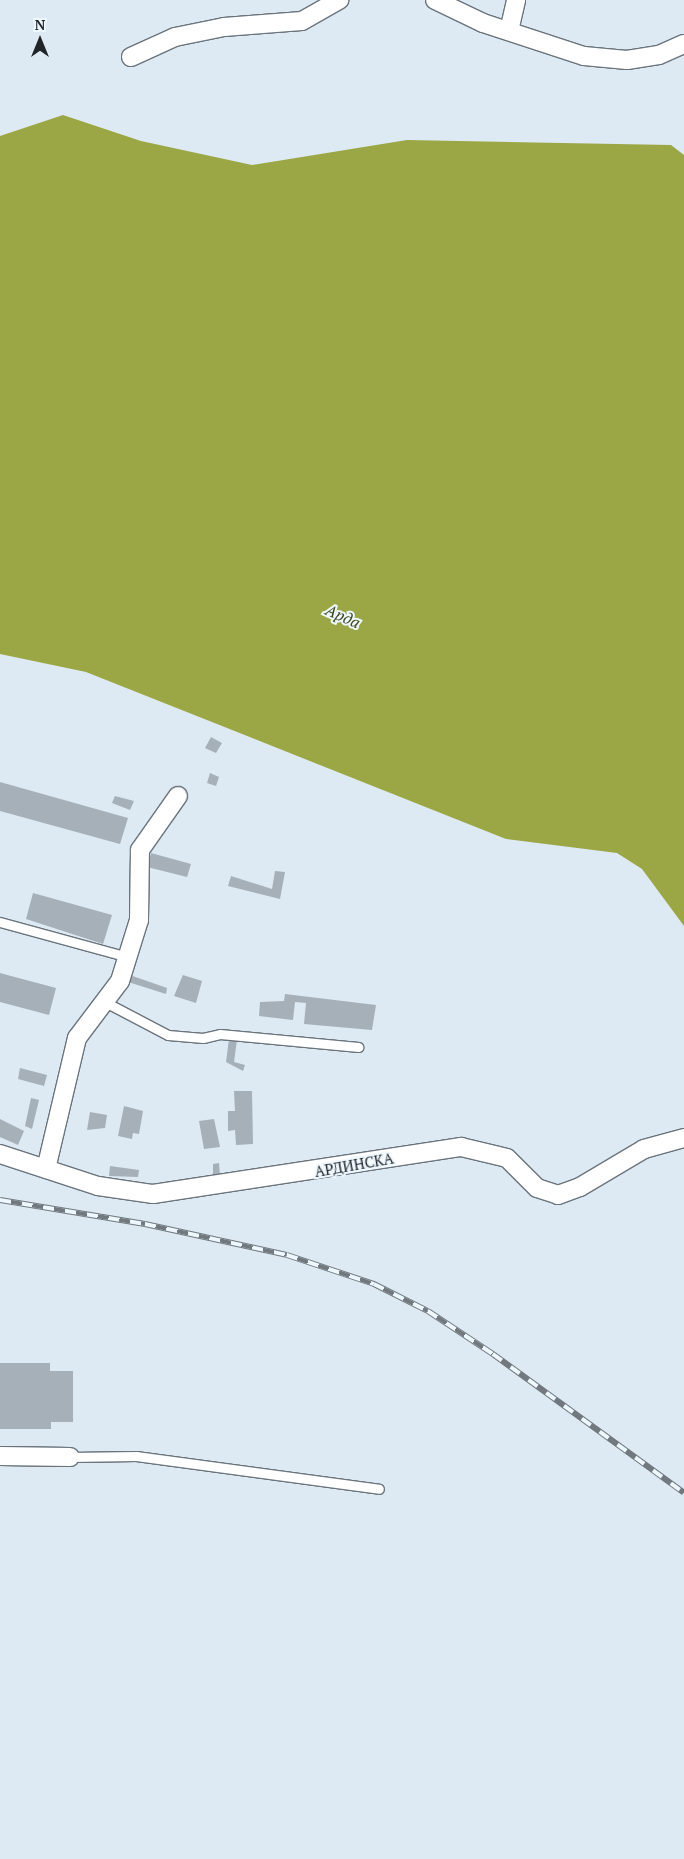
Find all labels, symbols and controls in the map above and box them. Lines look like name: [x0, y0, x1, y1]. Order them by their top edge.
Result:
north arrow: [15, 15, 65, 65]
text: N: [35, 15, 45, 34]
water label: Арда: [323, 600, 363, 632]
street label: АРДИНСКА: [313, 1149, 395, 1181]

